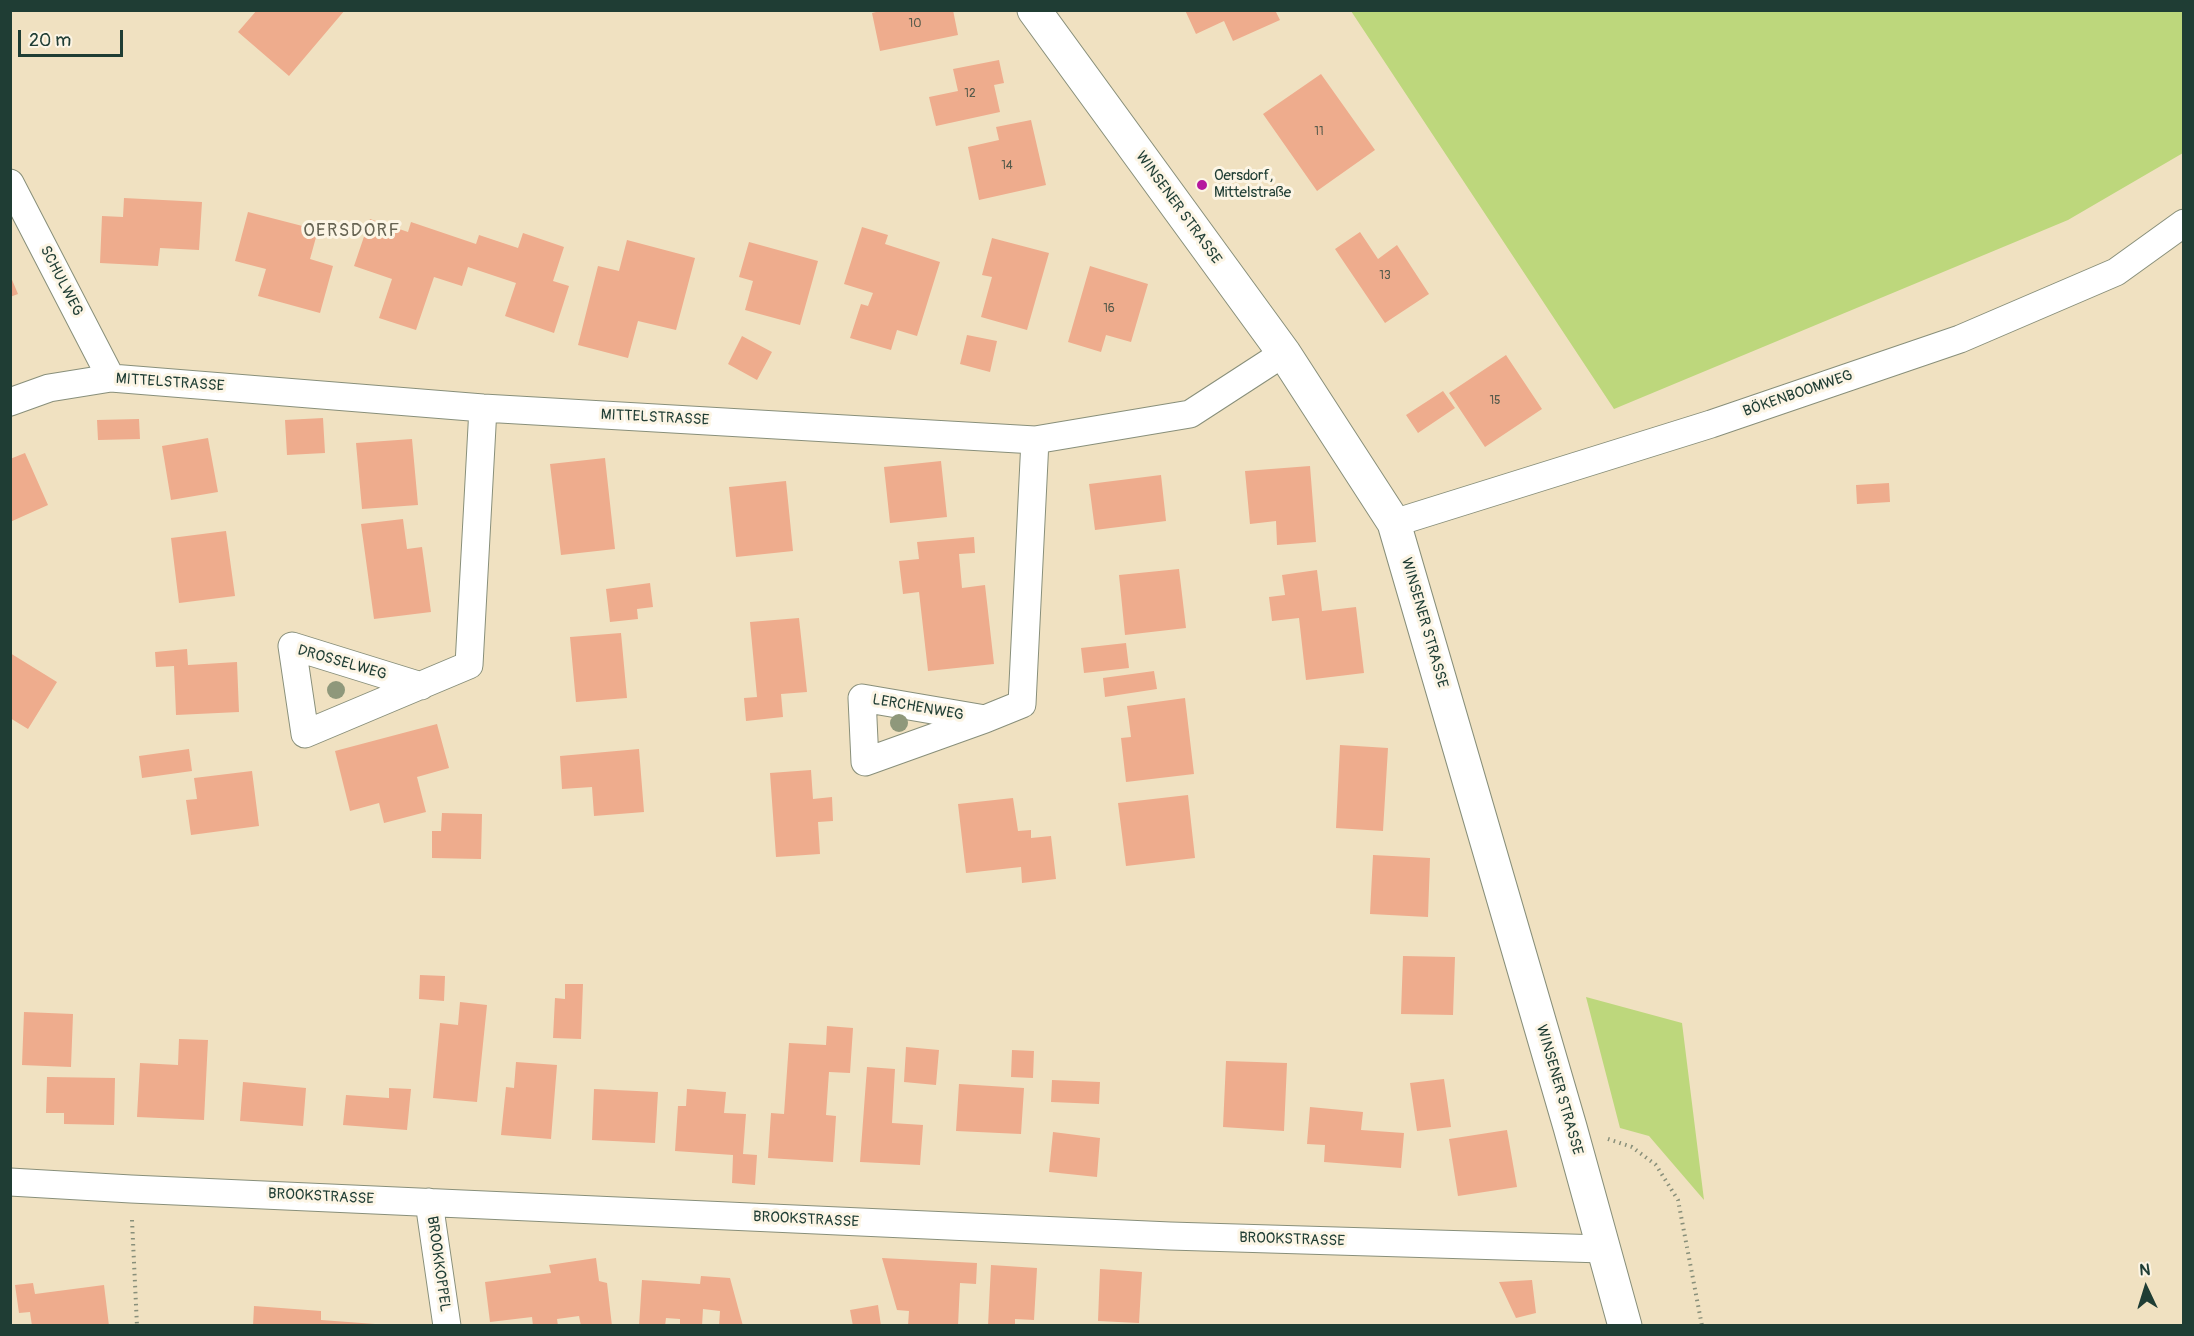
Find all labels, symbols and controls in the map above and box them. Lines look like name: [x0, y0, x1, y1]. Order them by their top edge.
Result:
house number: 10: [909, 17, 921, 31]
scale bar: [21, 18, 126, 56]
text: 20 m: [29, 29, 71, 52]
house number: 12: [964, 87, 976, 101]
house number: 11: [1314, 125, 1324, 139]
street label: WINSENER STRASSE: [1131, 148, 1225, 268]
house number: 14: [1001, 159, 1013, 173]
place label: Oersdorf, Mittelstraße: [1214, 167, 1291, 202]
marker: Oersdorf, Mittelstraße: [1195, 178, 1209, 192]
district label: OERSDORF: [303, 220, 401, 242]
street label: SCHULWEG: [36, 243, 86, 319]
house number: 13: [1379, 269, 1391, 283]
house number: 16: [1103, 302, 1115, 316]
street label: BÖKENBOOMWEG: [1741, 367, 1855, 421]
street label: MITTELSTRASSE: [115, 370, 225, 396]
house number: 15: [1489, 394, 1501, 408]
street label: MITTELSTRASSE: [600, 406, 710, 430]
street label: WINSENER STRASSE: [1397, 556, 1451, 690]
street label: DROSSELWEG: [295, 642, 389, 684]
street label: LERCHENWEG: [871, 691, 965, 725]
street label: WINSENER STRASSE: [1532, 1023, 1586, 1157]
street label: BROOKSTRASSE: [268, 1185, 374, 1209]
street label: BROOKSTRASSE: [753, 1208, 859, 1232]
street label: BROOKKOPPEL: [422, 1215, 454, 1313]
street label: BROOKSTRASSE: [1239, 1229, 1345, 1251]
north arrow: [2116, 1258, 2176, 1318]
text: N: [2139, 1260, 2151, 1280]

